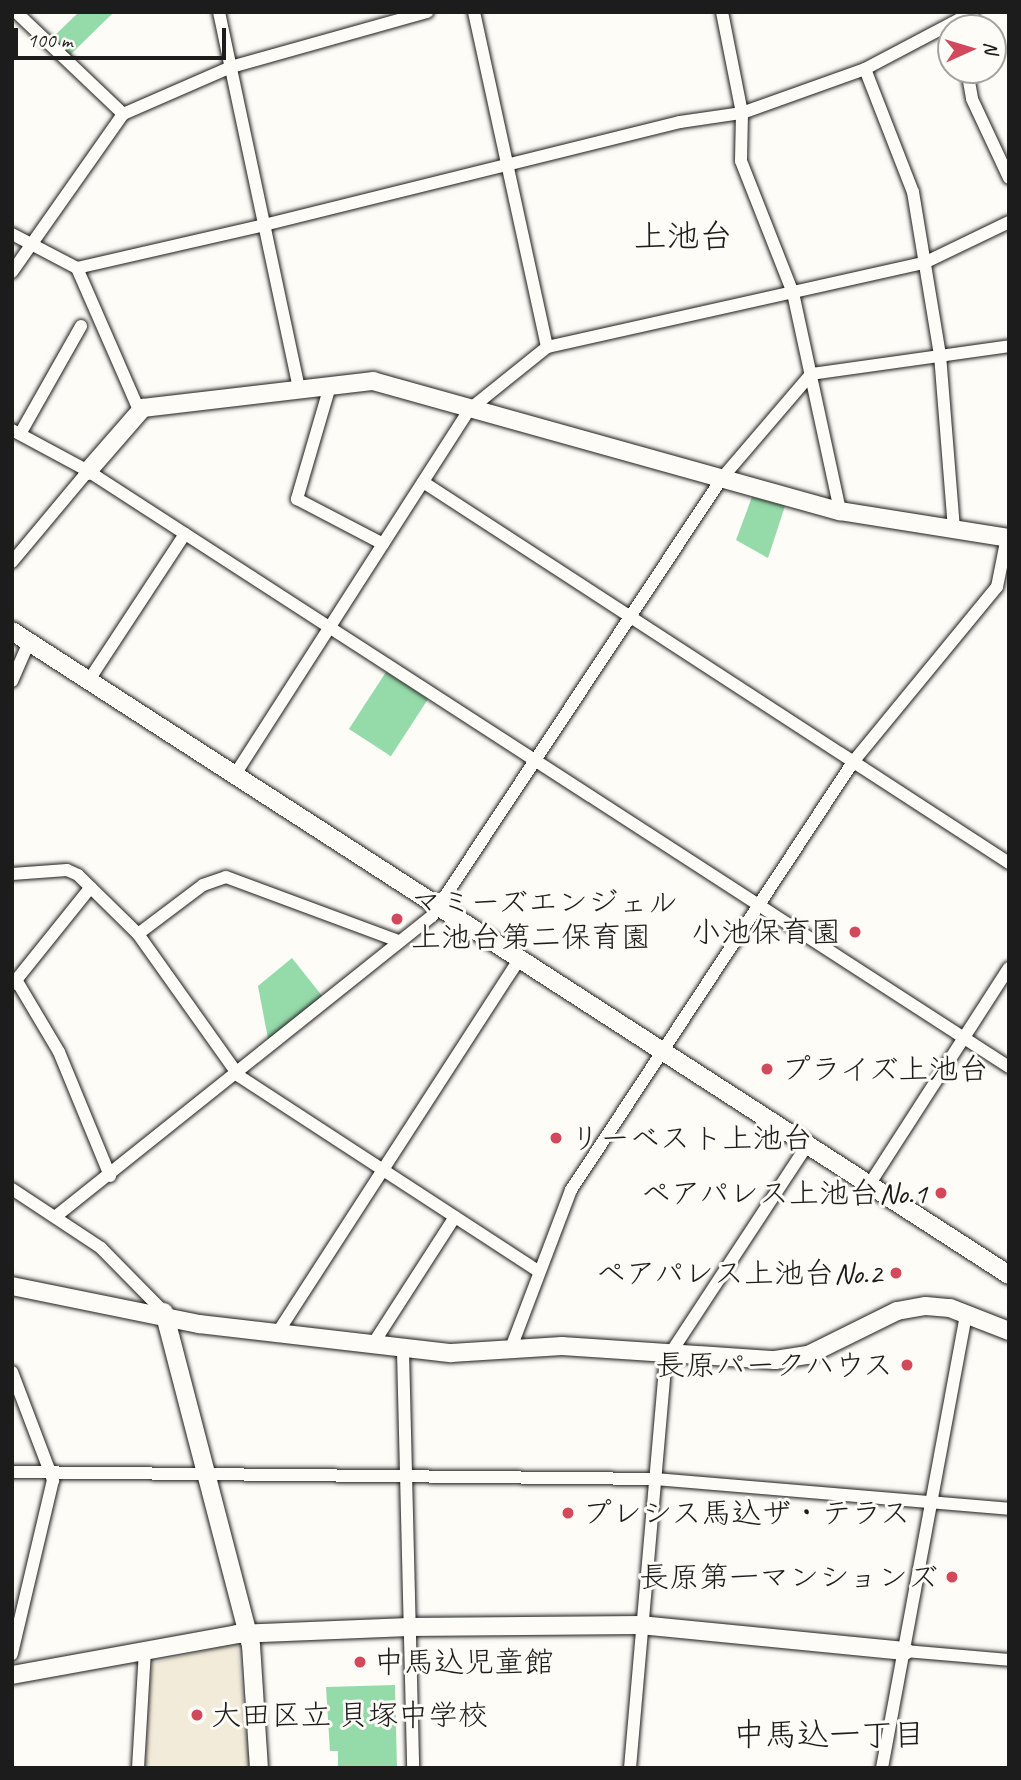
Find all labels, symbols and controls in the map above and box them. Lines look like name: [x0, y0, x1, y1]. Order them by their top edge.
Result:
scale bar: [18, 14, 229, 58]
north arrow: [937, 14, 1007, 84]
text: 100 m: [27, 27, 72, 53]
text: N: [979, 41, 1003, 54]
district label: 上池台: [634, 217, 732, 257]
place label: マミーズエンジェル 上池台第二保育園: [411, 884, 680, 954]
marker: マミーズエンジェル 上池台第二保育園: [389, 911, 405, 927]
place label: 小池保育園: [691, 914, 841, 950]
marker: 小池保育園: [847, 924, 863, 940]
place label: プライズ上池台: [781, 1051, 991, 1087]
marker: プライズ上池台: [759, 1061, 775, 1077]
place label: リーベスト上池台: [570, 1120, 810, 1156]
marker: リーベスト上池台: [548, 1130, 564, 1146]
place label: ペアパレス上池台No.1: [639, 1175, 927, 1211]
marker: ペアパレス上池台No.1: [933, 1185, 949, 1201]
place label: ペアパレス上池台No.2: [594, 1255, 882, 1291]
marker: ペアパレス上池台No.2: [888, 1265, 904, 1281]
place label: 長原パークハウス: [653, 1347, 893, 1383]
marker: 長原パークハウス: [899, 1357, 915, 1373]
place label: プレシス馬込ザ・テラス: [582, 1495, 912, 1531]
marker: プレシス馬込ザ・テラス: [560, 1505, 576, 1521]
place label: 長原第一マンションズ: [638, 1559, 938, 1595]
marker: 長原第一マンションズ: [944, 1569, 960, 1585]
place label: 中馬込児童館: [374, 1644, 554, 1680]
marker: 中馬込児童館: [352, 1654, 368, 1670]
place label: 大田区立 貝塚中学校: [211, 1697, 488, 1733]
marker: 大田区立 貝塚中学校: [189, 1707, 205, 1723]
district label: 中馬込一丁目: [733, 1716, 925, 1754]

